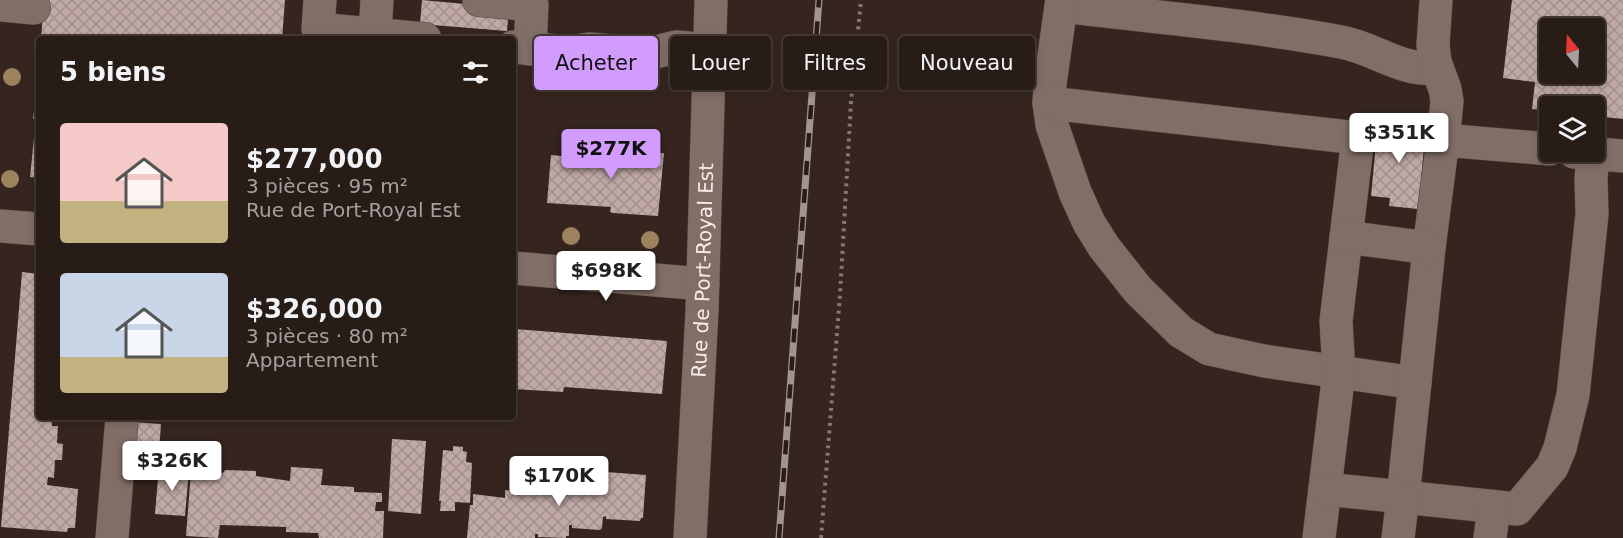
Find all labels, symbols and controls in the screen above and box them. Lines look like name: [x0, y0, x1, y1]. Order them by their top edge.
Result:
north arrow: [1539, 18, 1605, 84]
map controls: [1539, 18, 1605, 162]
chip: Acheter: [534, 36, 658, 90]
chip: Louer: [670, 36, 771, 90]
chip: Filtres: [783, 36, 887, 90]
chip: Nouveau: [899, 36, 1035, 90]
icon: filters: [459, 56, 492, 89]
text: 5 biens: [60, 57, 166, 87]
button: layers: [1539, 96, 1605, 162]
pin: $351K: [1357, 113, 1441, 164]
text: $351K: [1363, 120, 1435, 144]
pin: $277K: [569, 129, 653, 180]
text: $277K: [575, 136, 647, 160]
text: $277,000: [246, 144, 383, 174]
icon: home: [108, 147, 180, 219]
street label: Rue de Port-Royal Est: [686, 162, 718, 378]
text: 3 pièces · 95 m²: [246, 174, 408, 198]
text: Rue de Port-Royal Est: [246, 198, 461, 222]
pin: $698K: [564, 251, 648, 302]
text: $698K: [570, 258, 642, 282]
text: $326,000: [246, 294, 383, 324]
icon: home: [108, 297, 180, 369]
text: 3 pièces · 80 m²: [246, 324, 408, 348]
text: Appartement: [246, 348, 378, 372]
pin: $326K: [130, 441, 214, 492]
text: $326K: [136, 448, 208, 472]
pin: $170K: [517, 456, 601, 507]
text: $170K: [523, 463, 595, 487]

